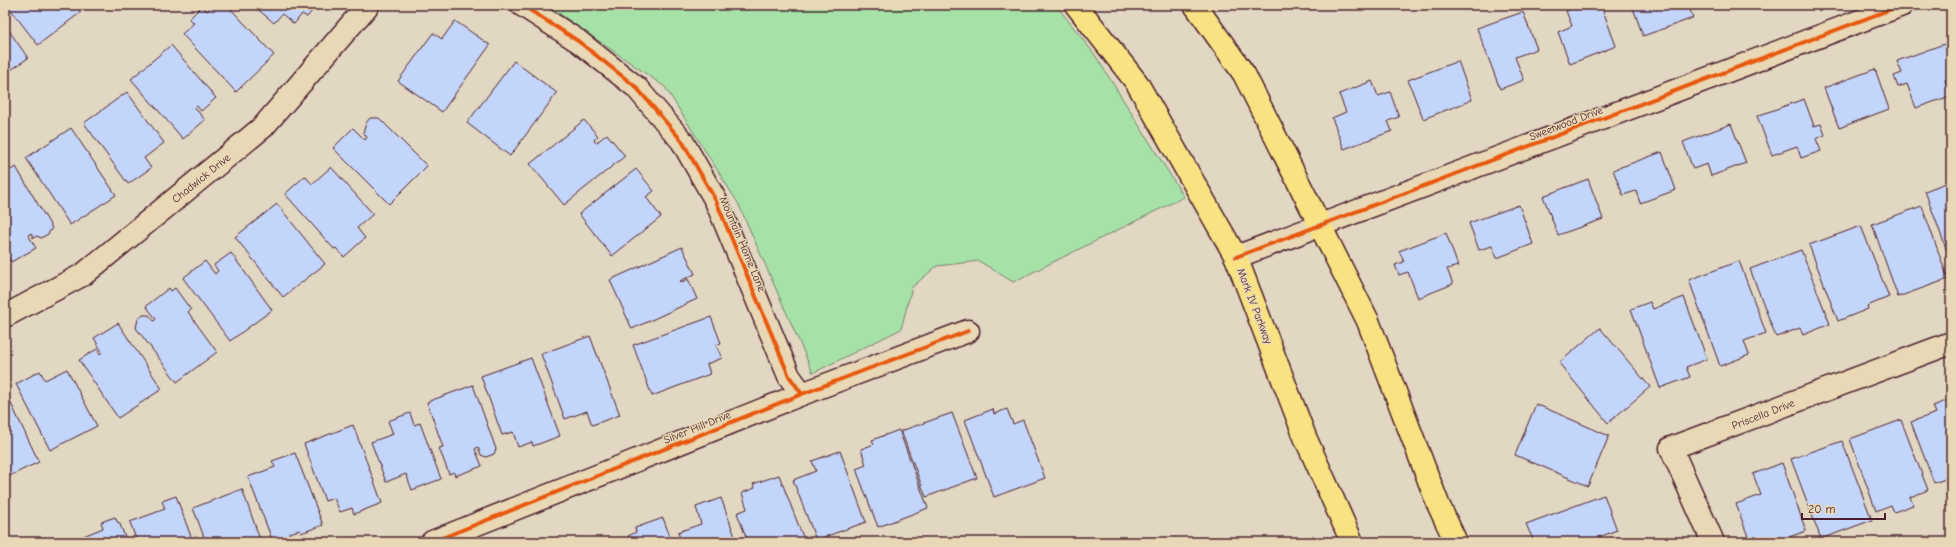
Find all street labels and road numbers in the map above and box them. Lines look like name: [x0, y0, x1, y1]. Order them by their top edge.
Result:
street label: Sweetwood Drive: [1528, 103, 1605, 143]
street label: Chadwick Drive: [170, 151, 233, 206]
street label: Mountain Home Lane: [717, 195, 769, 294]
street label: Mark IV Parkway: [1234, 266, 1275, 346]
street label: Priscella Drive: [1730, 396, 1797, 432]
street label: Silver Hill Drive: [662, 408, 733, 447]

